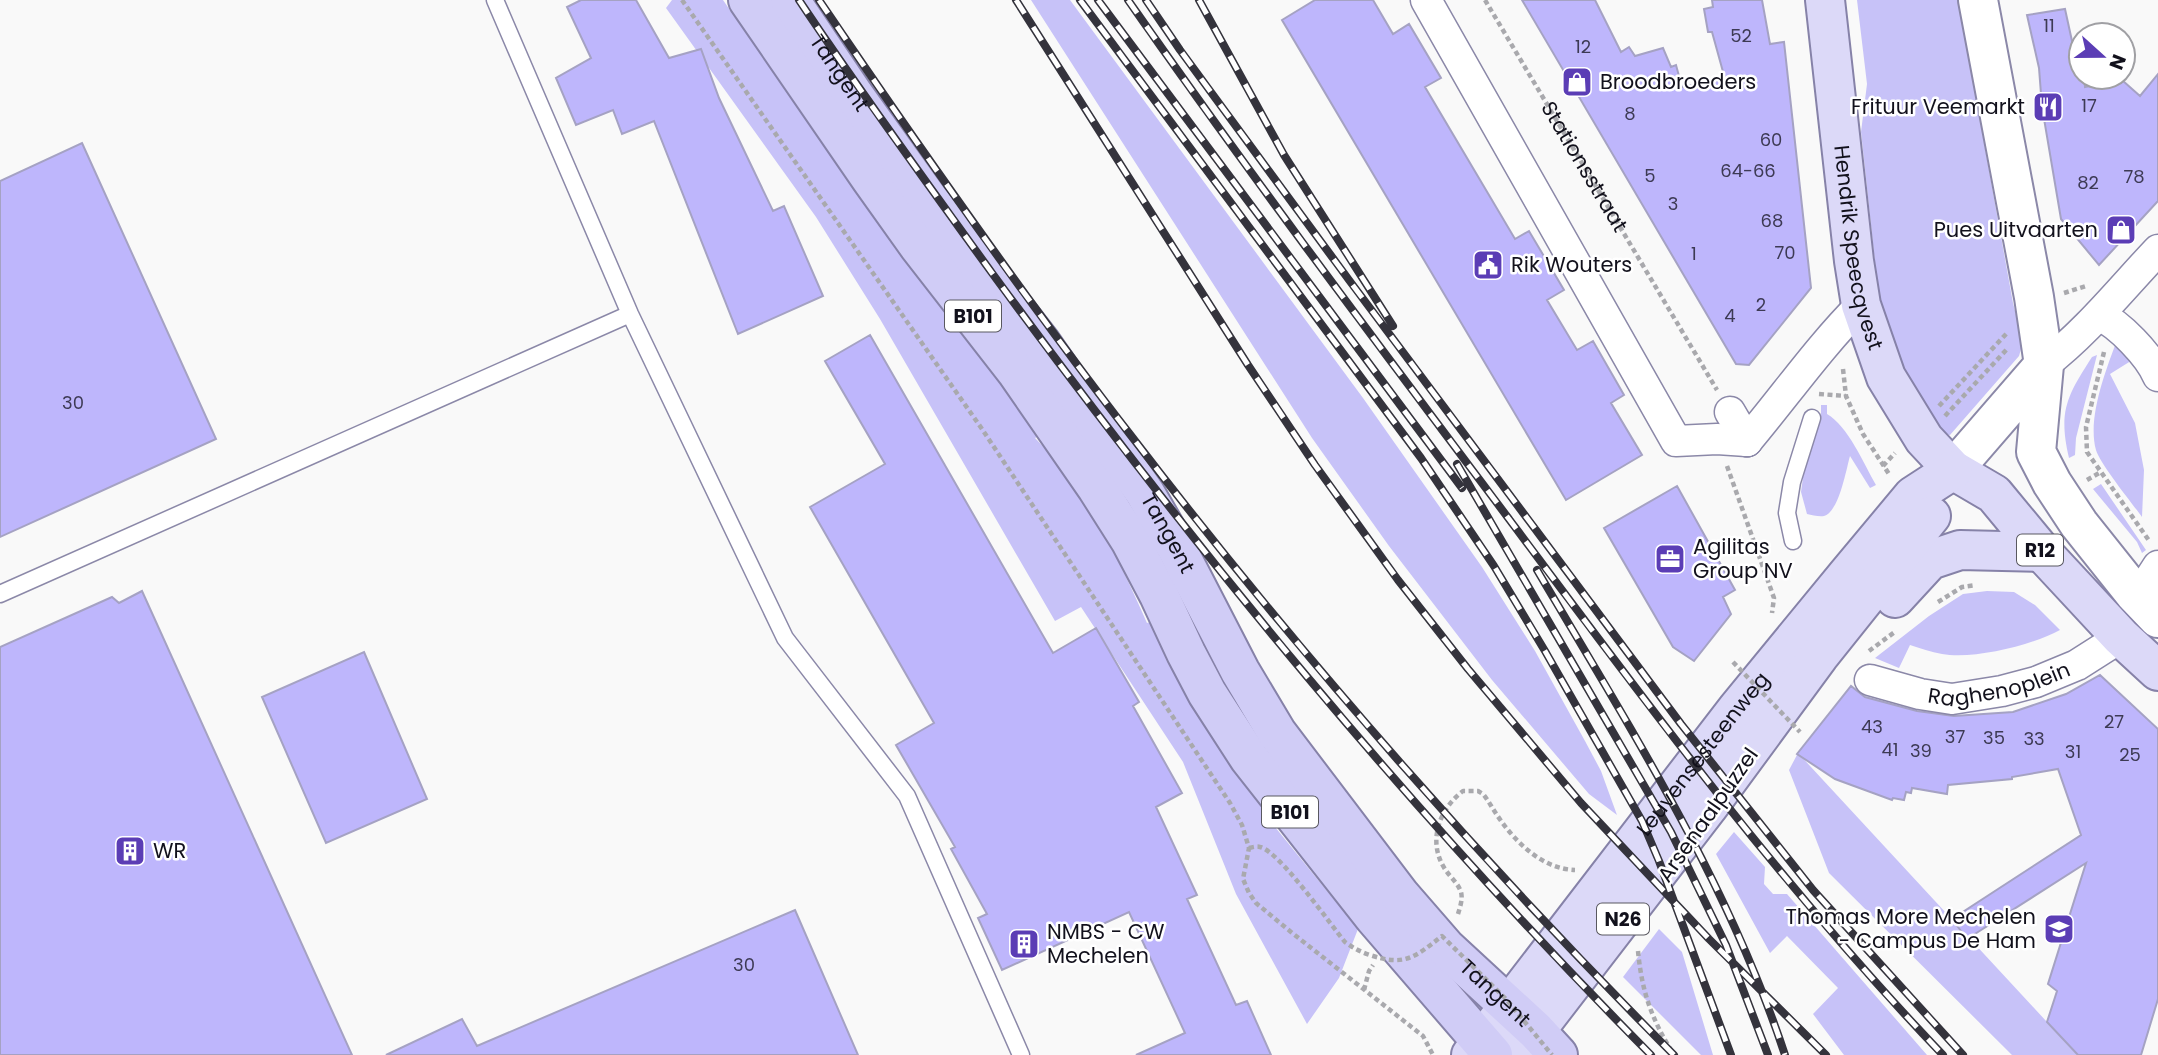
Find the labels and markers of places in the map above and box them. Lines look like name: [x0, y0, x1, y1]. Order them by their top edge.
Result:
shop icon: Broodbroeders: [1560, 65, 1594, 99]
place label: Broodbroeders: [1600, 67, 1756, 96]
restaurant icon: Frituur Veemarkt: [2031, 90, 2065, 124]
place label: Frituur Veemarkt: [1851, 92, 2025, 121]
shop icon: Pues Uitvaarten: [2104, 213, 2138, 247]
place label: Pues Uitvaarten: [1934, 215, 2098, 244]
public building icon: Rik Wouters: [1471, 248, 1505, 282]
place label: Rik Wouters: [1511, 250, 1632, 279]
place label: Agilitas Group NV: [1693, 532, 1793, 585]
office icon: Agilitas Group NV: [1653, 542, 1687, 576]
building icon: WR: [113, 834, 147, 868]
place label: WR: [153, 836, 186, 865]
place label: Thomas More Mechelen - Campus De Ham: [1785, 902, 2036, 955]
school or university icon: Thomas More Mechelen - Campus De Ham: [2042, 912, 2076, 946]
place label: NMBS - CW Mechelen: [1047, 917, 1165, 970]
building icon: NMBS - CW Mechelen: [1007, 927, 1041, 961]

